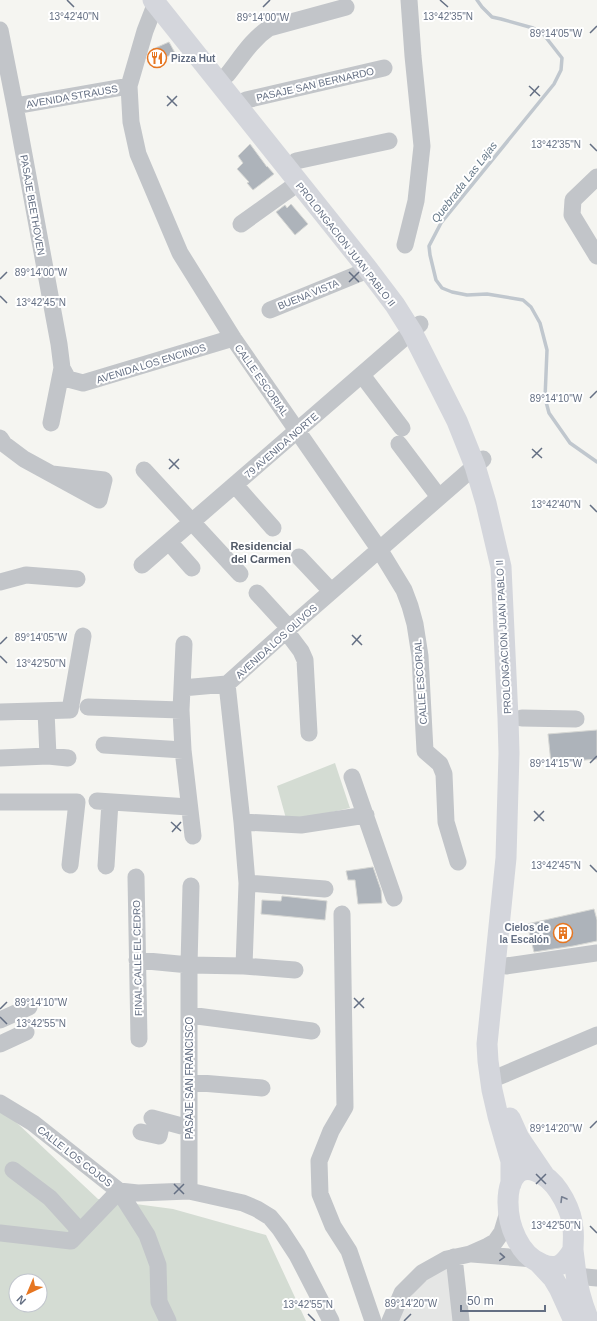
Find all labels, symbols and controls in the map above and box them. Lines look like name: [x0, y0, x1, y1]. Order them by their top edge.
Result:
text: 13°42'40"N: [49, 11, 99, 22]
text: 13°42'35"N: [423, 11, 473, 22]
text: 89°14'00"W: [237, 12, 290, 23]
text: 89°14'05"W: [530, 28, 583, 39]
restaurant icon: Pizza Hut: [146, 47, 168, 69]
place label: Pizza Hut: [171, 53, 216, 64]
street label: PASAJE SAN BERNARDO: [255, 66, 375, 103]
street label: AVENIDA STRAUSS: [26, 83, 119, 110]
water label: Quebrada Las Lajas: [429, 139, 500, 225]
text: 13°42'35"N: [531, 139, 581, 150]
street label: PASAJE BEETHOVEN: [18, 154, 47, 256]
street label: PROLONGACION JUAN PABLO II: [294, 180, 397, 308]
text: 89°14'00"W: [15, 267, 68, 278]
street label: BUENA VISTA: [276, 277, 341, 312]
text: 13°42'45"N: [16, 297, 66, 308]
street label: AVENIDA LOS ENCINOS: [95, 341, 207, 385]
street label: CALLE ESCORIAL: [233, 342, 291, 419]
text: 89°14'10"W: [530, 393, 583, 404]
street label: 79 AVENIDA NORTE: [242, 410, 320, 480]
text: 13°42'40"N: [531, 499, 581, 510]
district label: Residencial del Carmen: [230, 540, 292, 565]
street label: PROLONGACION JUAN PABLO II: [494, 560, 513, 714]
street label: AVENIDA LOS OLIVOS: [233, 602, 319, 681]
text: 89°14'05"W: [15, 632, 68, 643]
street label: CALLE ESCORIAL: [412, 639, 429, 725]
text: 13°42'50"N: [16, 658, 66, 669]
text: 89°14'15"W: [530, 758, 583, 769]
text: 13°42'45"N: [531, 860, 581, 871]
street label: FINAL CALLE EL CEDRO: [131, 900, 144, 1016]
place label: Cielos de la Escalón: [500, 922, 549, 945]
building icon: Cielos de la Escalón: [552, 922, 574, 944]
text: 89°14'10"W: [15, 997, 68, 1008]
street label: PASAJE SAN FRANCISCO: [184, 1016, 195, 1139]
text: 13°42'55"N: [16, 1018, 66, 1029]
text: 89°14'20"W: [530, 1123, 583, 1134]
street label: CALLE LOS COJOS: [35, 1124, 114, 1189]
one-way arrow: [561, 1196, 568, 1203]
text: 13°42'50"N: [531, 1220, 581, 1231]
one-way arrow: [499, 1252, 505, 1261]
north arrow: [8, 1273, 48, 1313]
scale bar: [461, 1287, 545, 1313]
text: N: [14, 1293, 28, 1307]
text: 50 m: [467, 1294, 494, 1308]
text: 89°14'20"W: [385, 1298, 438, 1309]
text: 13°42'55"N: [283, 1299, 333, 1310]

